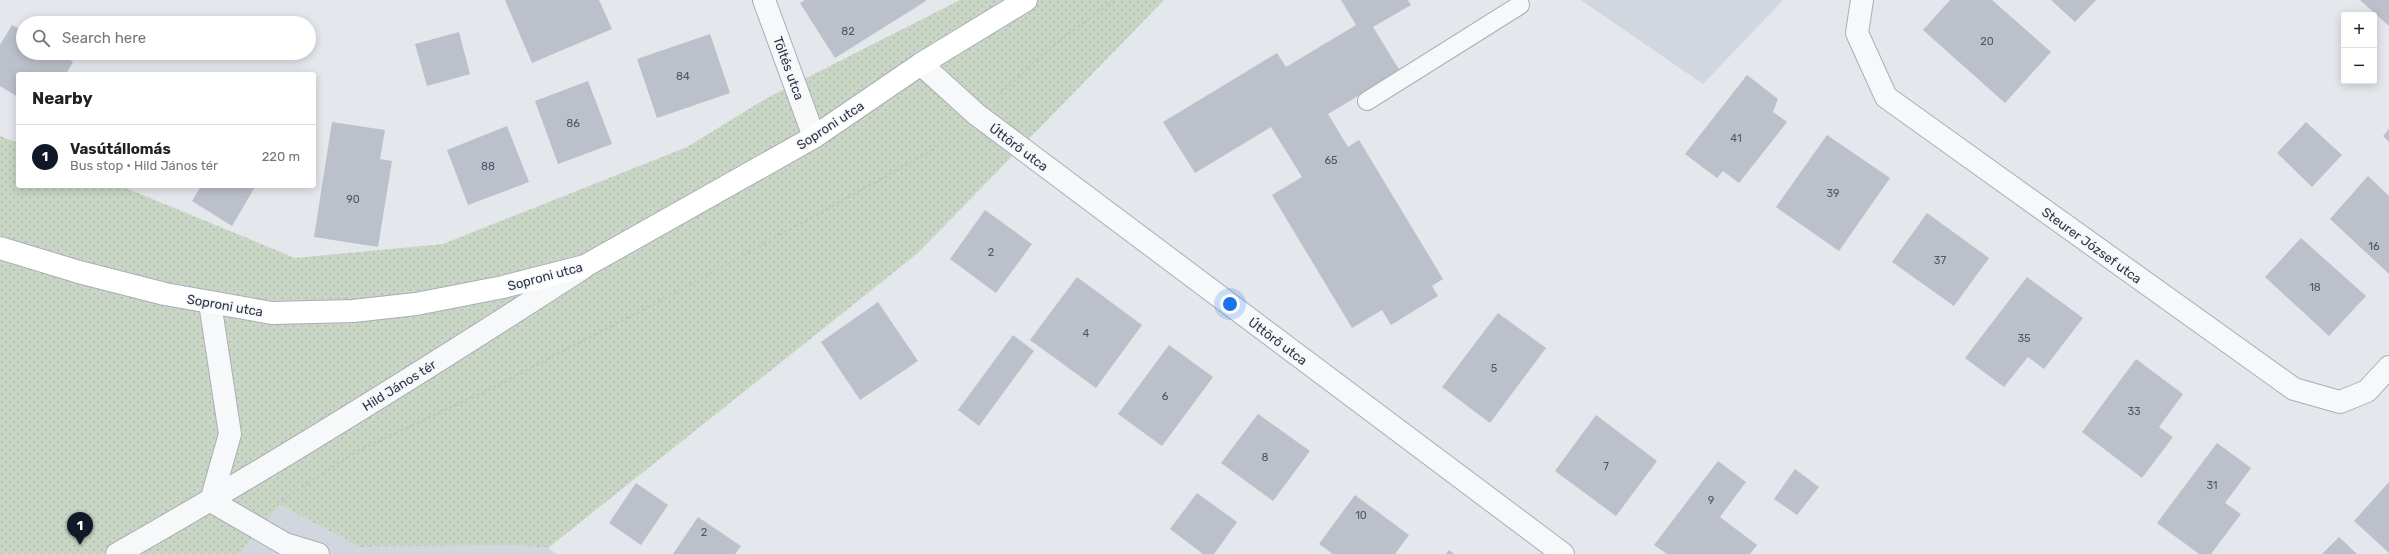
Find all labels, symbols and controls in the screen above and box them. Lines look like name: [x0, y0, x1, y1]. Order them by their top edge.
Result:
map controls: [2341, 12, 2377, 84]
button: +: [2341, 12, 2377, 48]
search box: [16, 16, 316, 60]
house number: 82: [841, 25, 855, 38]
icon: search: [30, 27, 52, 49]
text: Search here: [62, 29, 146, 47]
street label: Töltés utca: [770, 34, 807, 102]
house number: 20: [1980, 35, 1994, 48]
button: −: [2341, 48, 2377, 84]
house number: 84: [676, 70, 690, 83]
text: Nearby: [32, 88, 93, 108]
street label: Soproni utca: [794, 98, 867, 153]
house number: 86: [566, 117, 580, 130]
street label: Úttörő utca: [986, 121, 1051, 174]
house number: 41: [1730, 132, 1742, 145]
text: Vasútállomás: [70, 140, 171, 158]
text: 1: [42, 149, 48, 164]
text: 220 m: [262, 149, 300, 164]
house number: 65: [1324, 154, 1338, 167]
text: Bus stop · Hild János tér: [70, 158, 218, 173]
house number: 88: [481, 160, 495, 173]
house number: 39: [1826, 187, 1840, 200]
house number: 90: [346, 193, 360, 206]
street label: Steurer József utca: [2039, 204, 2144, 287]
house number: 16: [2368, 240, 2380, 253]
house number: 2: [988, 246, 994, 259]
house number: 37: [1934, 254, 1946, 267]
street label: Soproni utca: [506, 259, 584, 294]
house number: 18: [2309, 281, 2321, 294]
street label: Soproni utca: [186, 291, 264, 320]
your location: [1220, 294, 1240, 314]
street label: Úttörő utca: [1245, 315, 1310, 368]
house number: 4: [1083, 327, 1090, 340]
house number: 35: [2017, 332, 2031, 345]
street label: Hild János tér: [360, 357, 439, 414]
house number: 5: [1491, 362, 1498, 375]
house number: 6: [1162, 390, 1169, 403]
house number: 33: [2127, 405, 2141, 418]
house number: 8: [1262, 451, 1269, 464]
house number: 7: [1603, 460, 1609, 473]
house number: 31: [2206, 479, 2218, 492]
house number: 9: [1708, 494, 1714, 507]
house number: 10: [1355, 509, 1367, 522]
pin: 1: [67, 512, 93, 545]
house number: 2: [701, 526, 707, 539]

